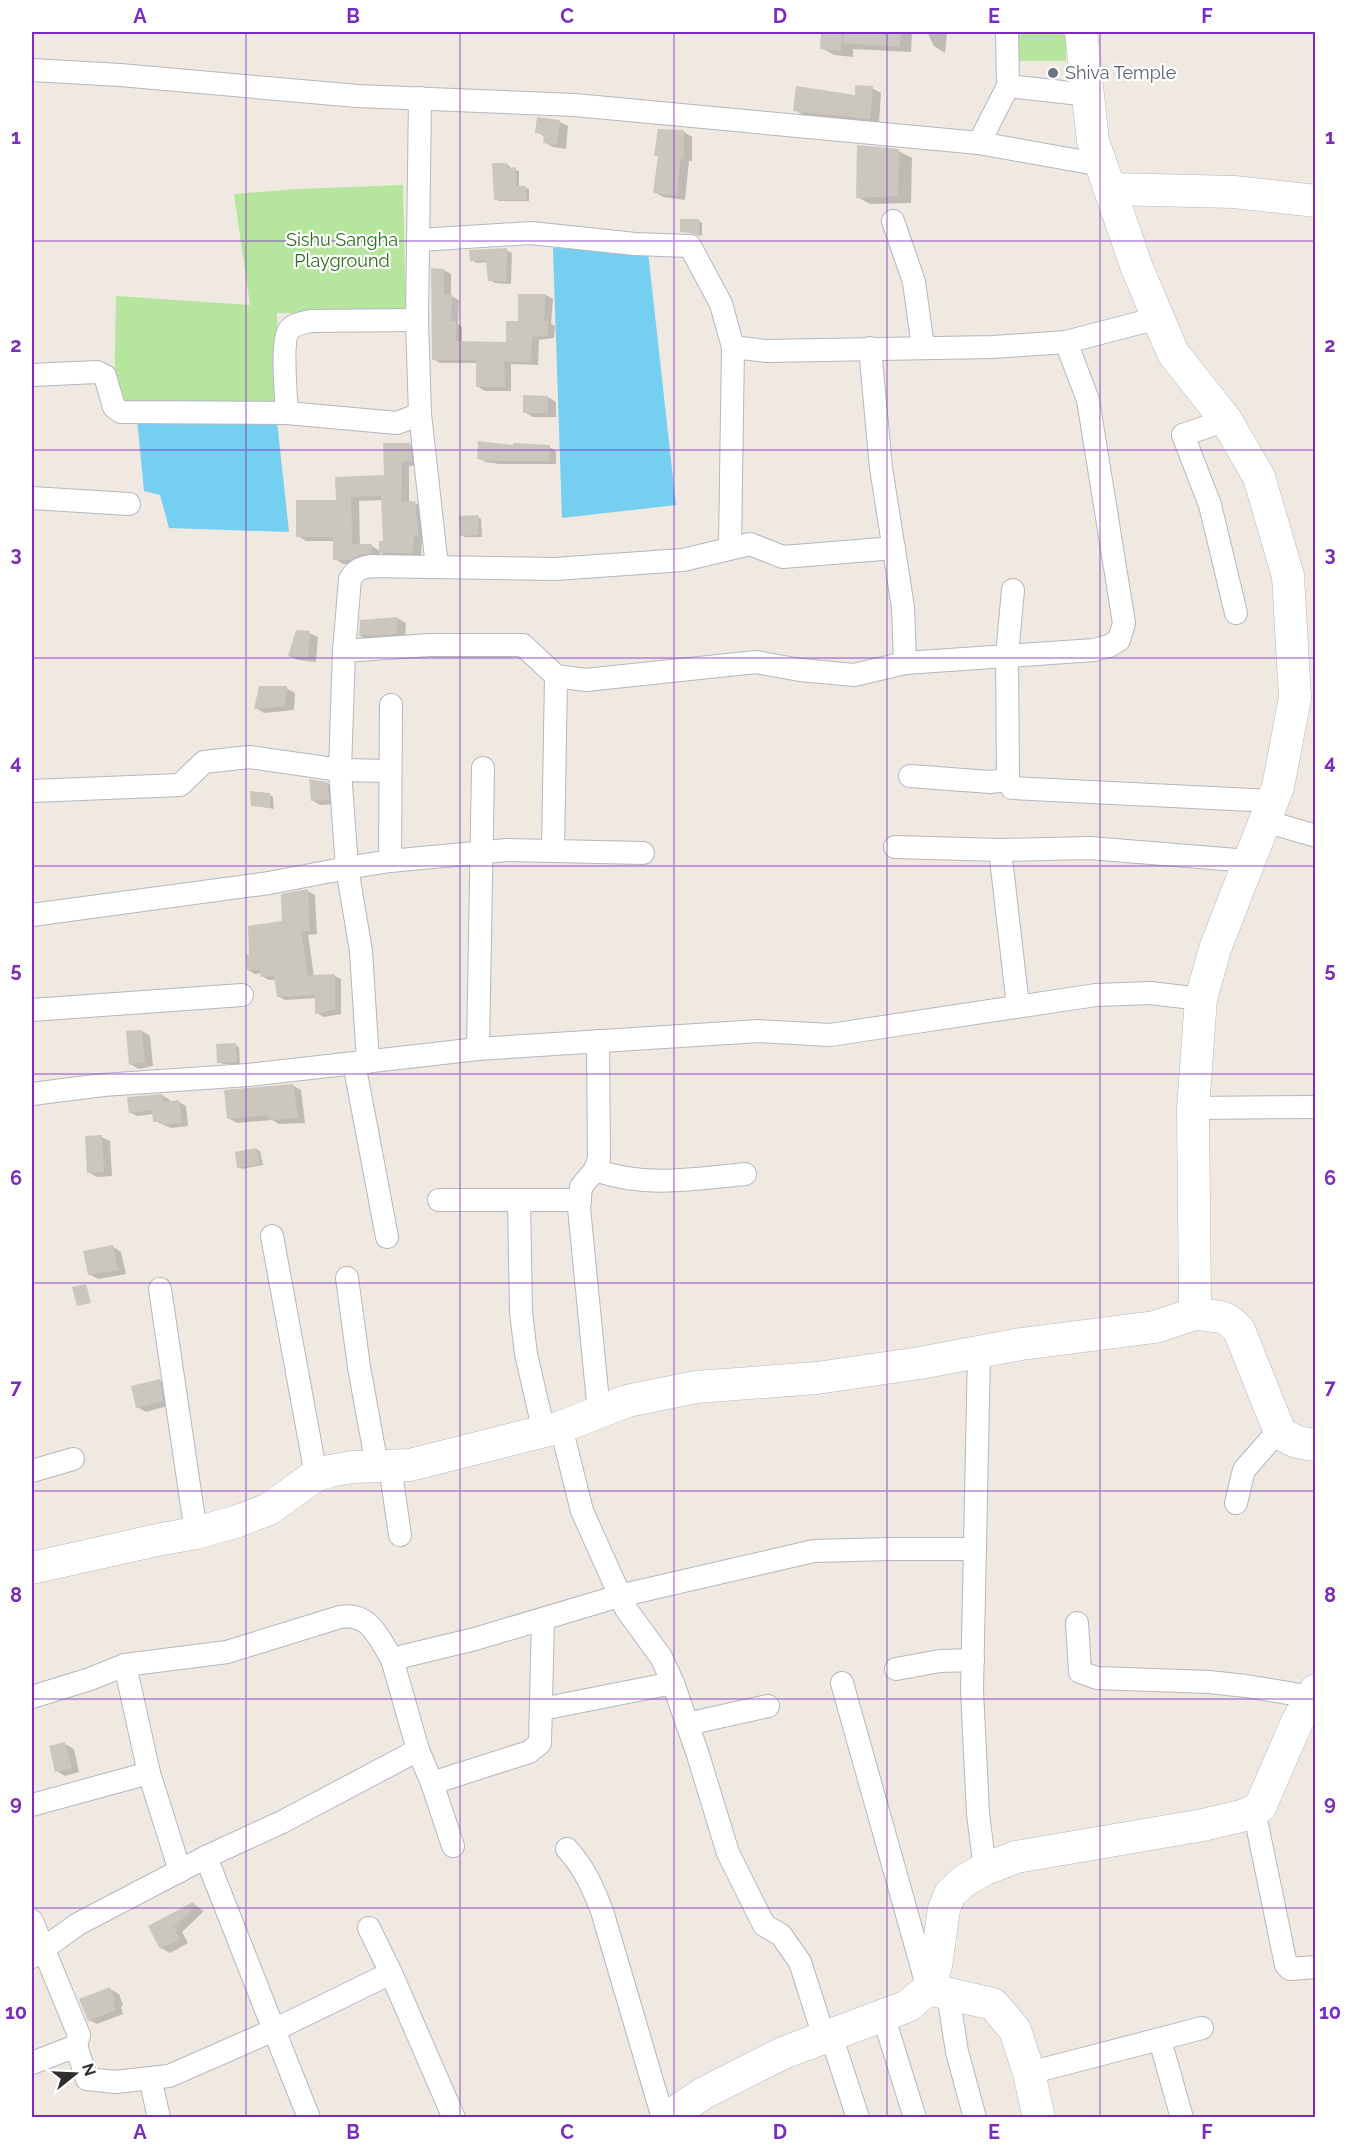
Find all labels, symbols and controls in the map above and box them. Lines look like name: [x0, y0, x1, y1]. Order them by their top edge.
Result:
text: A: [133, 4, 147, 28]
text: B: [346, 4, 360, 28]
text: C: [560, 4, 574, 28]
text: D: [773, 4, 787, 28]
text: E: [988, 4, 1000, 28]
text: F: [1201, 4, 1213, 28]
place label: Shiva Temple: [1065, 62, 1177, 83]
marker: Shiva Temple: [1046, 66, 1060, 80]
text: 1: [11, 125, 21, 149]
text: 1: [1325, 125, 1335, 149]
park label: Sishu Sangha Playground: [286, 229, 398, 271]
text: 2: [10, 333, 22, 357]
text: 2: [1324, 333, 1336, 357]
text: 3: [10, 542, 22, 566]
text: 3: [1324, 542, 1336, 566]
text: 4: [10, 750, 22, 774]
text: 4: [1324, 750, 1336, 774]
text: 5: [10, 958, 22, 982]
text: 5: [1324, 958, 1336, 982]
text: 6: [10, 1166, 22, 1190]
text: 6: [1324, 1166, 1336, 1190]
text: 7: [10, 1375, 22, 1399]
text: 7: [1324, 1375, 1336, 1399]
text: 8: [10, 1583, 22, 1607]
text: 8: [1324, 1583, 1336, 1607]
text: 9: [10, 1791, 22, 1815]
text: 9: [1324, 1791, 1336, 1815]
text: 10: [5, 2000, 27, 2024]
text: 10: [1319, 2000, 1341, 2024]
north arrow: [45, 2044, 105, 2104]
text: N: [78, 2061, 100, 2078]
text: A: [133, 2120, 147, 2144]
text: B: [346, 2120, 360, 2144]
text: C: [560, 2120, 574, 2144]
text: D: [773, 2120, 787, 2144]
text: E: [988, 2120, 1000, 2144]
text: F: [1201, 2120, 1213, 2144]

